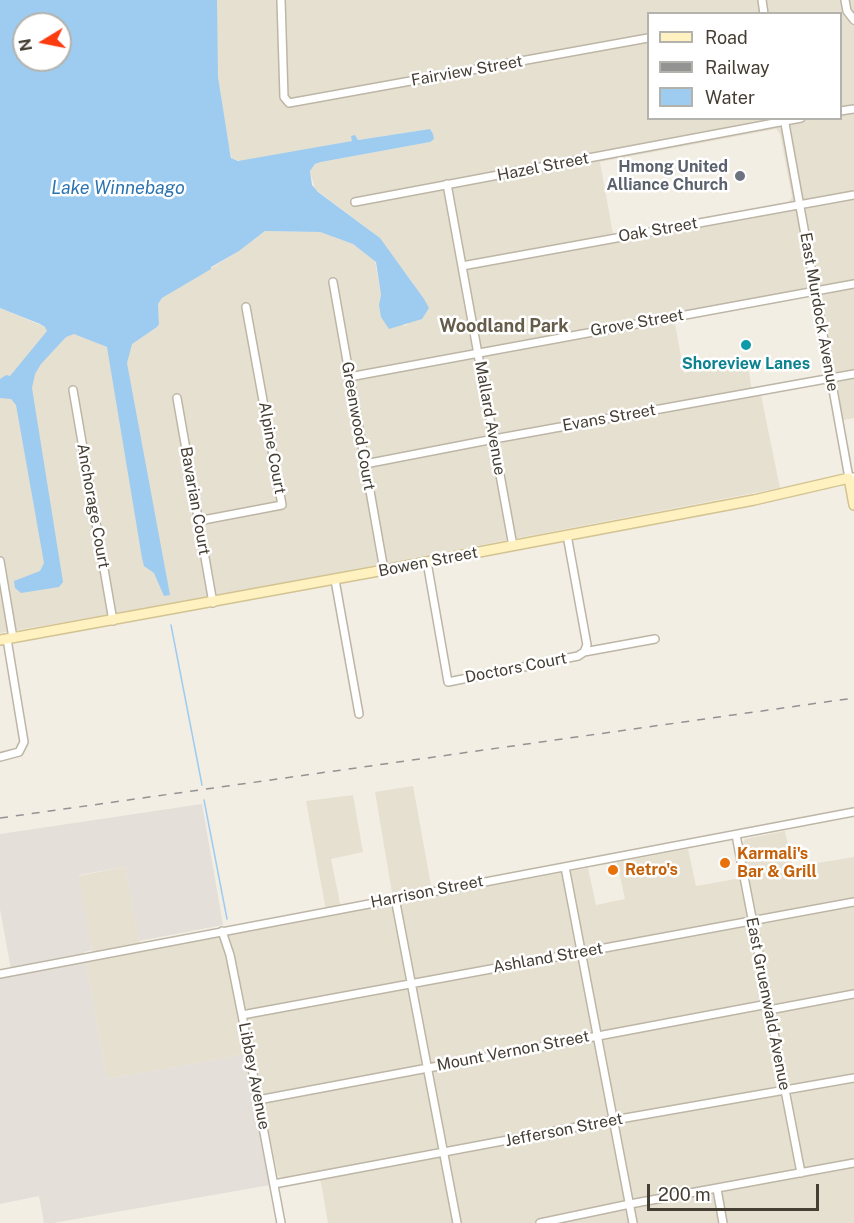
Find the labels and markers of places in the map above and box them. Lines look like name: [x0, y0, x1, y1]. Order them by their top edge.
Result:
place label: Hmong United Alliance Church: [606, 157, 728, 195]
marker: Hmong United Alliance Church: [733, 169, 747, 183]
marker: Shoreview Lanes: [739, 338, 753, 352]
place label: Shoreview Lanes: [682, 354, 810, 374]
place label: Karmali's Bar & Grill: [737, 844, 817, 882]
marker: Karmali's Bar & Grill: [718, 856, 732, 870]
place label: Retro's: [625, 860, 678, 880]
marker: Retro's: [606, 863, 620, 877]

